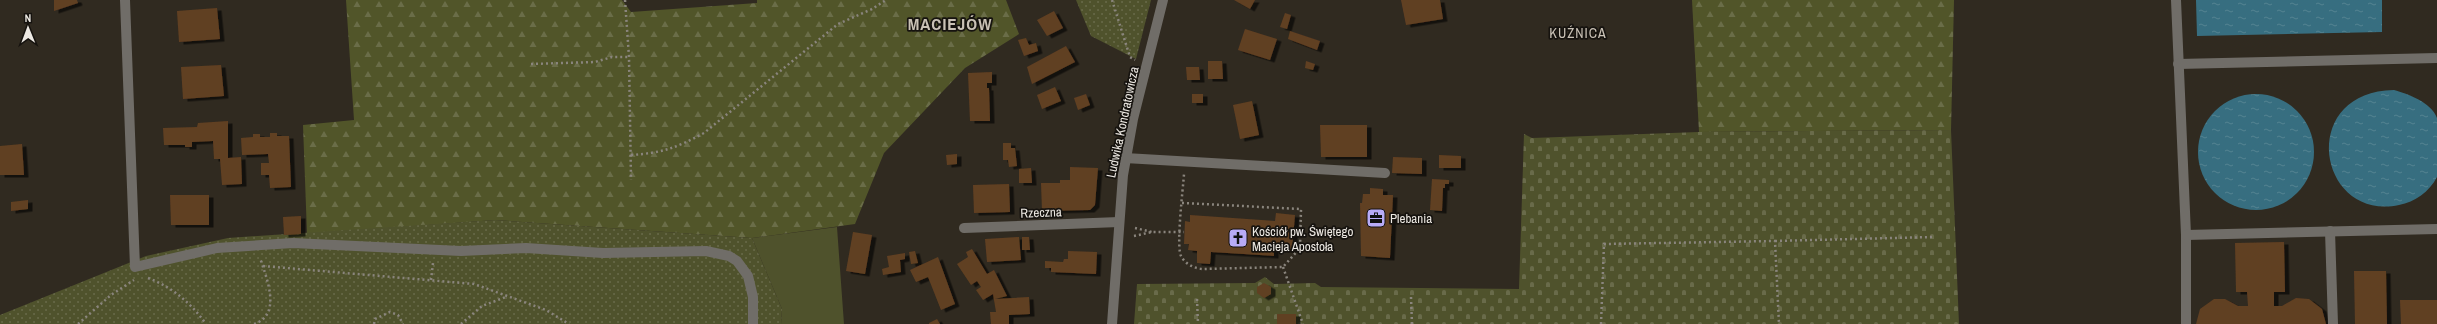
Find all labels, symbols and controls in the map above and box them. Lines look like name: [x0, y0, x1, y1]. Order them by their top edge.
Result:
north arrow: [8, 8, 48, 48]
text: N: [24, 11, 31, 25]
district label: MACIEJÓW: [908, 12, 992, 35]
district label: KUŹNICA: [1549, 24, 1607, 42]
street label: Ludwika Kondratowicza: [1102, 65, 1143, 179]
street label: Rzeczna: [1020, 203, 1062, 222]
office icon: Plebania: [1365, 207, 1387, 229]
place label: Plebania: [1390, 210, 1432, 227]
place label: Kościół pw. Świętego Macieja Apostoła: [1252, 223, 1353, 255]
church icon: Kościół pw. Świętego Macieja Apostoła: [1227, 227, 1249, 249]

